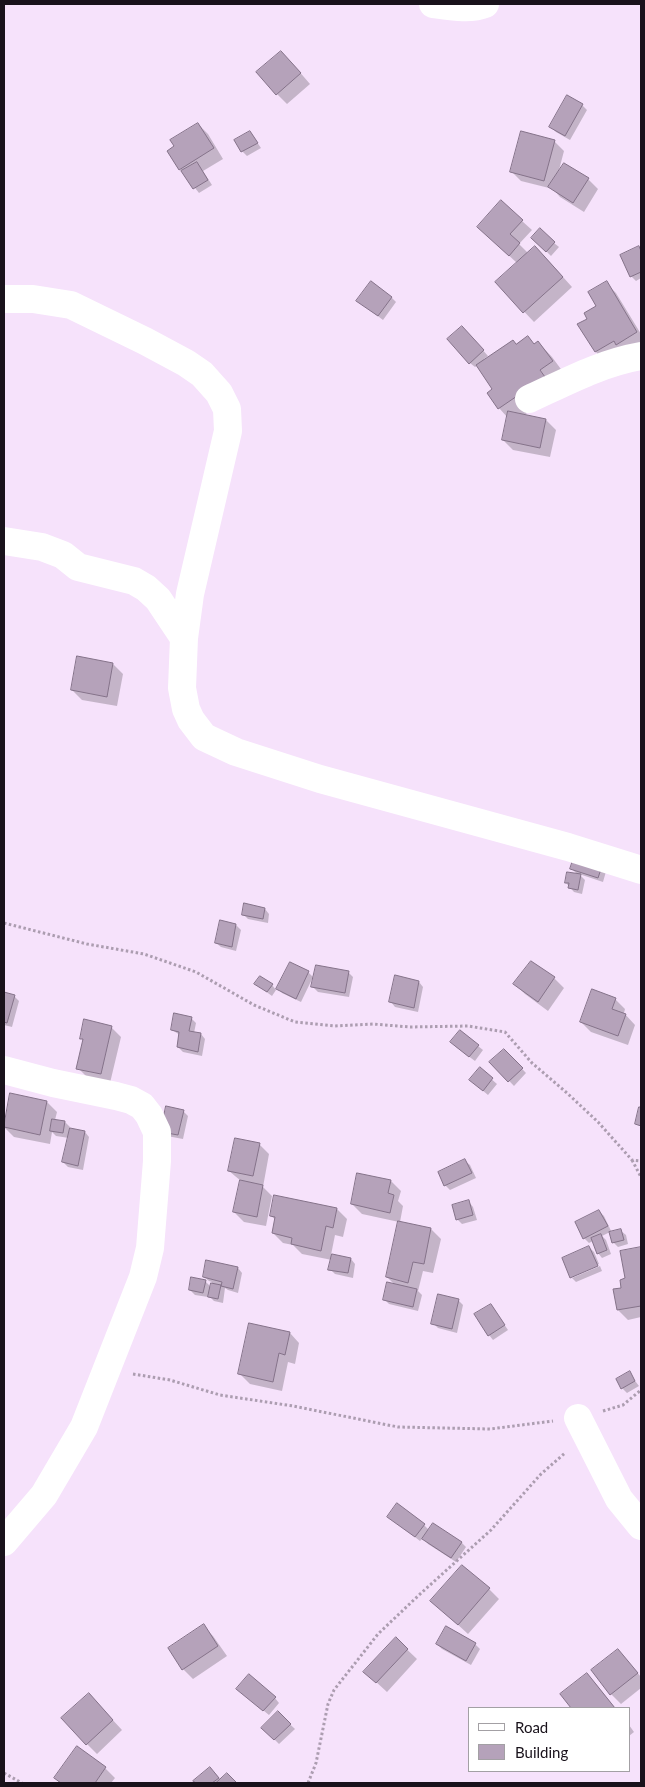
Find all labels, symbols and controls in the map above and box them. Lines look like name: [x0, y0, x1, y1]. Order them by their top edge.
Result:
legend: [468, 1707, 630, 1772]
text: Road: [515, 1718, 548, 1736]
text: Building: [515, 1743, 568, 1761]

